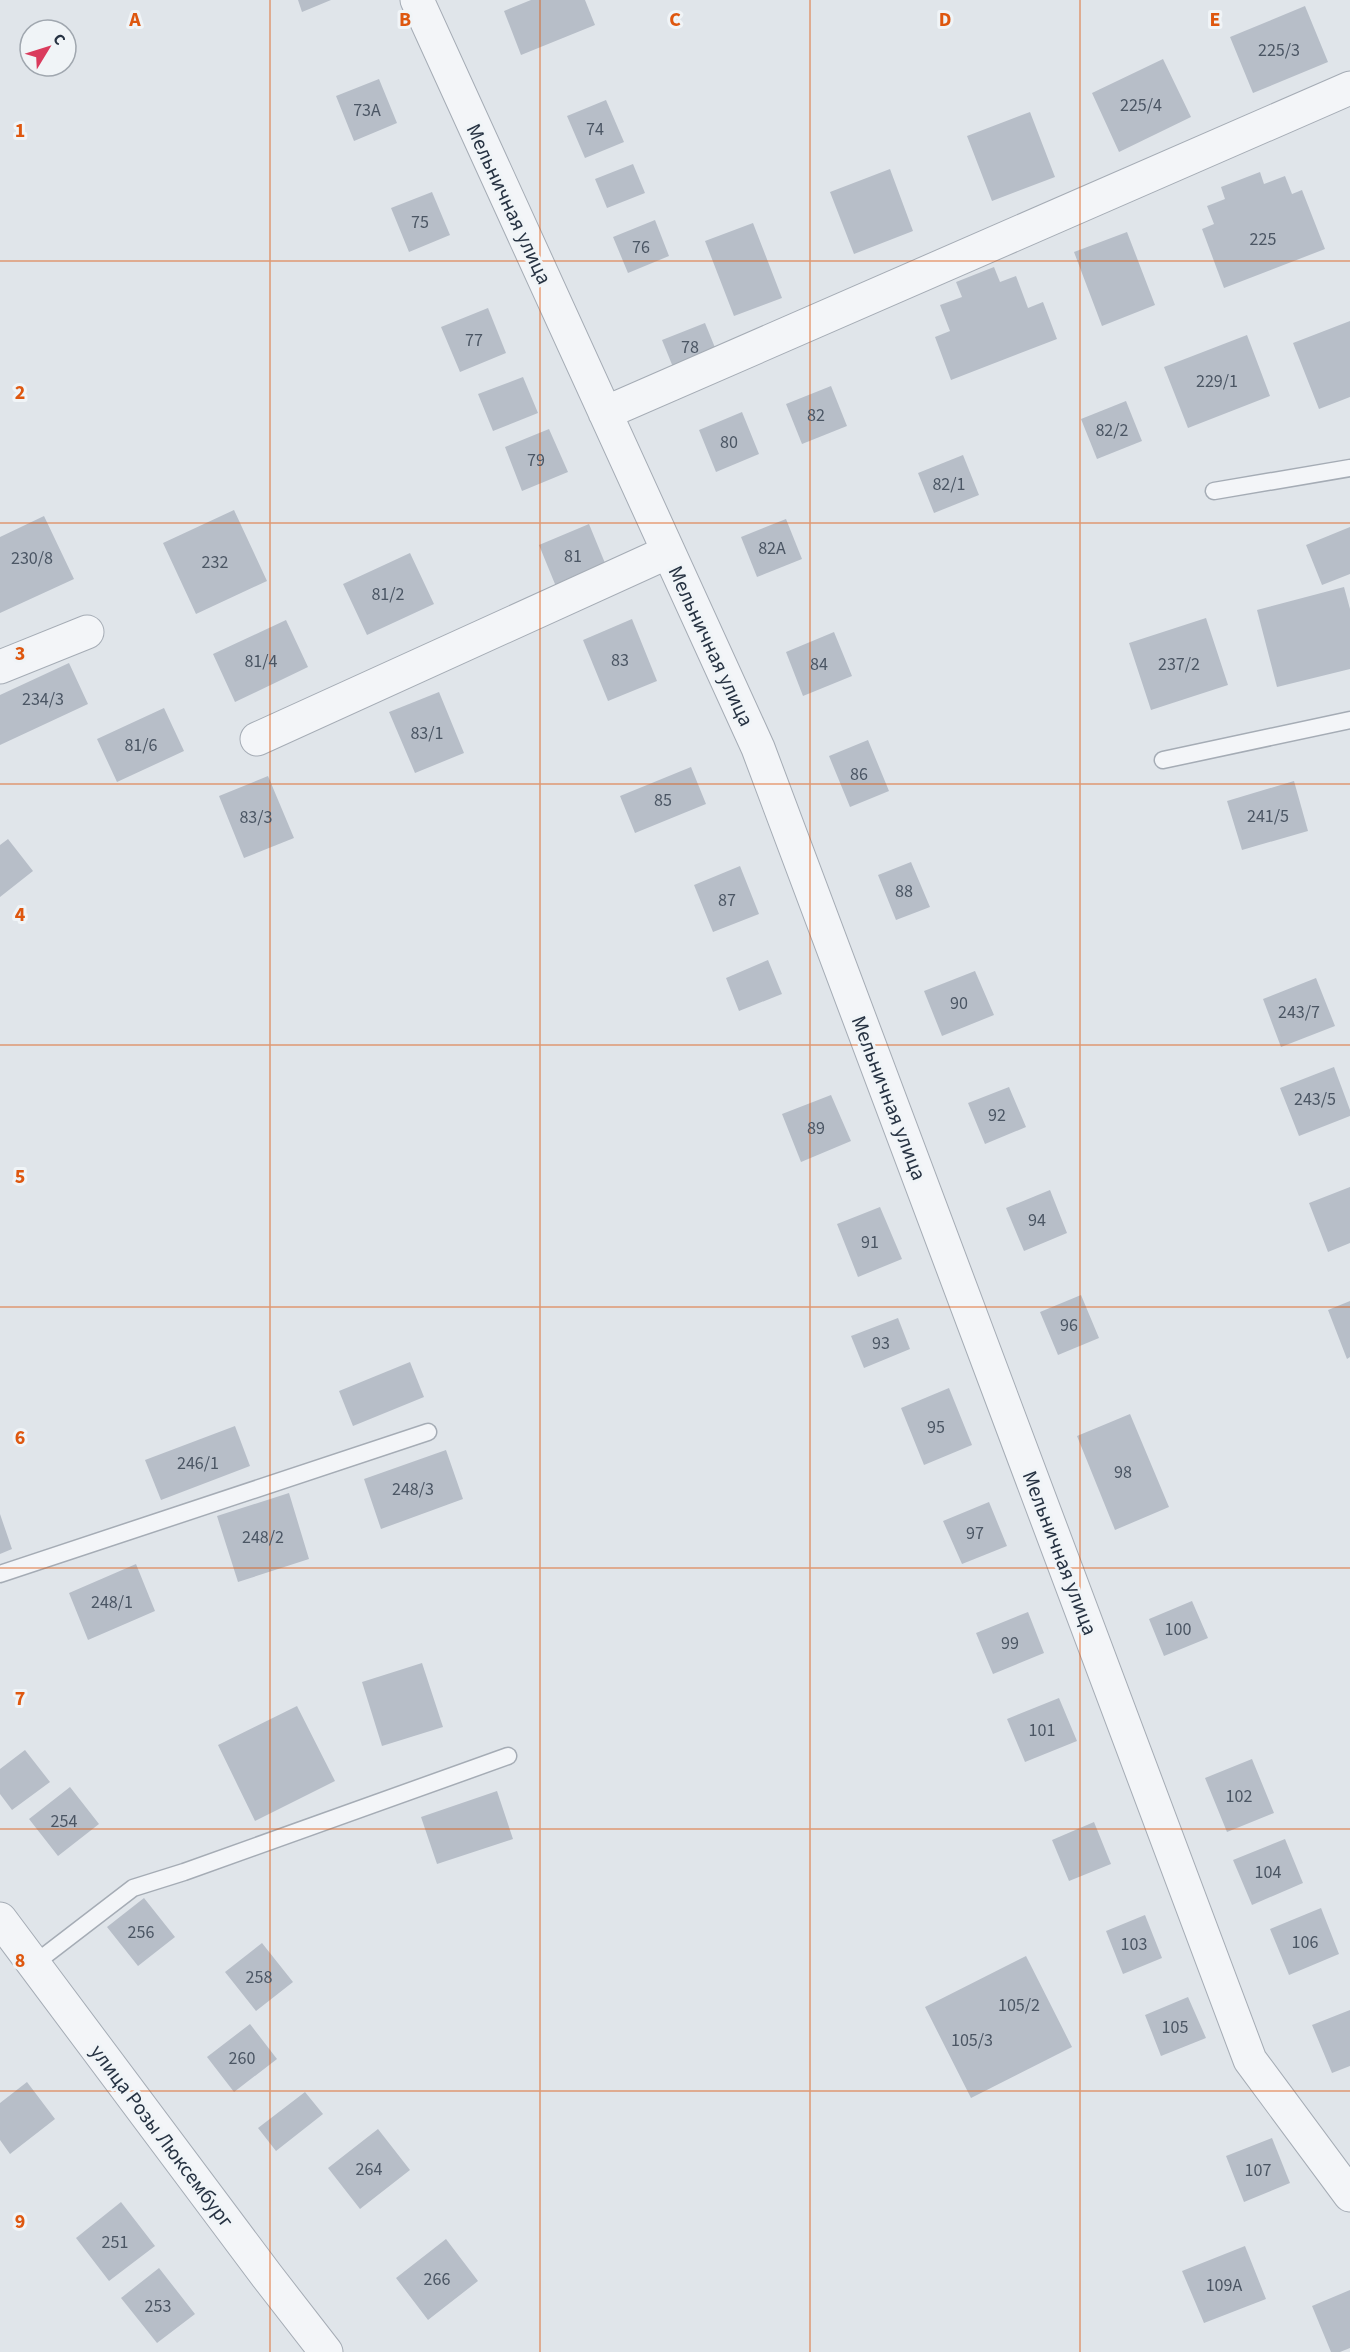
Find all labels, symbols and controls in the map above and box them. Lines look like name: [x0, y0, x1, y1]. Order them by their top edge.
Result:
text: A: [128, 6, 141, 34]
text: B: [399, 6, 411, 34]
text: C: [669, 6, 681, 34]
text: D: [939, 6, 951, 34]
text: E: [1210, 6, 1220, 34]
north arrow: [18, 18, 78, 78]
text: С: [47, 29, 71, 50]
house number: 225/3: [1258, 38, 1300, 63]
house number: 225/4: [1120, 93, 1162, 118]
house number: 73А: [353, 98, 381, 123]
text: 1: [15, 117, 25, 145]
house number: 74: [586, 117, 604, 142]
street label: Мельничная улица: [459, 119, 559, 289]
house number: 75: [411, 210, 429, 235]
house number: 225: [1250, 227, 1276, 252]
house number: 76: [632, 235, 650, 260]
house number: 77: [465, 328, 483, 353]
house number: 78: [681, 335, 699, 360]
house number: 229/1: [1196, 369, 1238, 394]
text: 2: [15, 379, 25, 407]
house number: 82: [807, 403, 825, 428]
house number: 82/2: [1095, 418, 1129, 443]
house number: 80: [720, 430, 738, 455]
house number: 79: [527, 448, 545, 473]
house number: 82/1: [932, 472, 966, 497]
house number: 82А: [758, 536, 786, 561]
house number: 81: [564, 544, 582, 569]
house number: 230/8: [11, 546, 53, 571]
house number: 232: [202, 550, 228, 575]
street label: Мельничная улица: [661, 561, 761, 731]
house number: 81/2: [371, 582, 405, 607]
text: 3: [15, 640, 25, 668]
house number: 83: [611, 648, 629, 673]
house number: 81/4: [244, 649, 278, 674]
house number: 84: [810, 652, 828, 677]
house number: 237/2: [1158, 652, 1200, 677]
house number: 234/3: [22, 687, 64, 712]
house number: 83/1: [410, 721, 444, 746]
house number: 81/6: [124, 733, 158, 758]
house number: 86: [850, 762, 868, 787]
house number: 85: [654, 788, 672, 813]
house number: 241/5: [1247, 804, 1289, 829]
house number: 83/3: [239, 805, 273, 830]
house number: 88: [895, 879, 913, 904]
house number: 87: [718, 888, 736, 913]
text: 4: [15, 901, 26, 929]
house number: 90: [950, 991, 968, 1016]
house number: 243/7: [1278, 1000, 1320, 1025]
street label: Мельничная улица: [844, 1011, 934, 1185]
house number: 243/5: [1294, 1087, 1336, 1112]
house number: 92: [988, 1103, 1006, 1128]
house number: 89: [807, 1116, 825, 1141]
text: 5: [15, 1163, 25, 1191]
house number: 94: [1028, 1208, 1046, 1233]
house number: 91: [861, 1230, 879, 1255]
house number: 96: [1060, 1313, 1078, 1338]
house number: 93: [872, 1331, 890, 1356]
house number: 95: [927, 1415, 945, 1440]
text: 6: [15, 1424, 25, 1452]
house number: 246/1: [177, 1451, 219, 1476]
house number: 98: [1114, 1460, 1132, 1485]
street label: Мельничная улица: [1015, 1466, 1105, 1640]
house number: 248/3: [392, 1477, 434, 1502]
house number: 97: [966, 1521, 984, 1546]
house number: 248/2: [242, 1525, 284, 1550]
house number: 248/1: [91, 1590, 133, 1615]
house number: 100: [1165, 1617, 1191, 1642]
house number: 99: [1001, 1631, 1019, 1656]
text: 7: [15, 1685, 25, 1713]
house number: 101: [1029, 1718, 1055, 1743]
house number: 102: [1226, 1784, 1252, 1809]
house number: 254: [51, 1809, 77, 1834]
house number: 104: [1255, 1860, 1281, 1885]
house number: 256: [128, 1920, 154, 1945]
house number: 106: [1292, 1930, 1318, 1955]
house number: 103: [1121, 1932, 1147, 1957]
text: 8: [15, 1947, 25, 1975]
house number: 258: [246, 1965, 272, 1990]
house number: 105/2: [998, 1993, 1040, 2018]
house number: 105: [1162, 2015, 1188, 2040]
house number: 105/3: [951, 2028, 993, 2053]
street label: улица Розы Люксембург: [83, 2038, 241, 2234]
house number: 260: [229, 2046, 255, 2071]
house number: 264: [356, 2157, 382, 2182]
house number: 107: [1245, 2158, 1271, 2183]
text: 9: [15, 2208, 25, 2236]
house number: 251: [102, 2230, 128, 2255]
house number: 266: [424, 2267, 450, 2292]
house number: 109А: [1206, 2273, 1243, 2298]
house number: 253: [145, 2294, 171, 2319]

